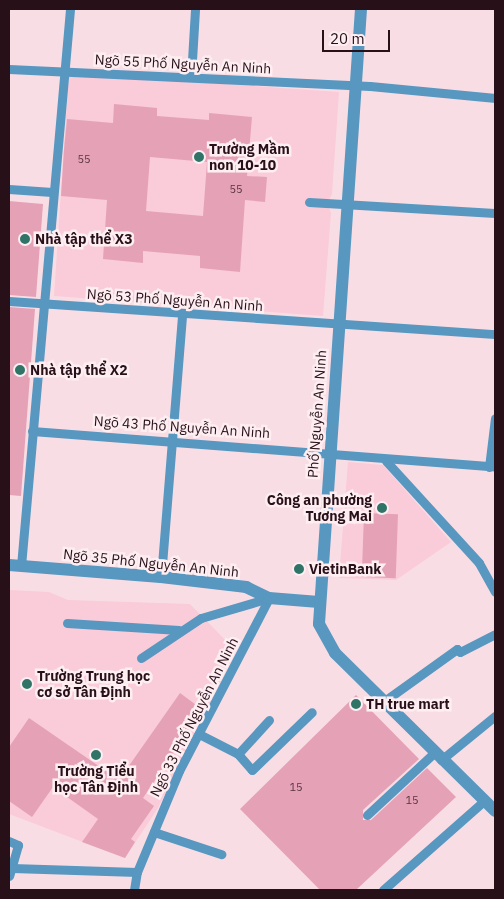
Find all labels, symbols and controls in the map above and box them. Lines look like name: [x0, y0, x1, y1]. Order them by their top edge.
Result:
scale bar: [324, 20, 392, 52]
text: 20 m: [330, 29, 365, 48]
street label: Ngõ 55 Phố Nguyễn An Ninh: [94, 51, 272, 77]
place label: Trường Mầm non 10-10: [209, 141, 290, 174]
marker: Trường Mầm non 10-10: [193, 151, 205, 163]
house number: 55: [77, 152, 91, 166]
house number: 55: [229, 182, 243, 196]
place label: Nhà tập thể X3: [35, 231, 133, 247]
marker: Nhà tập thể X3: [19, 233, 31, 245]
street label: Ngõ 53 Phố Nguyễn An Ninh: [86, 285, 264, 315]
street label: Phố Nguyễn An Ninh: [304, 349, 330, 479]
place label: Nhà tập thể X2: [30, 362, 128, 378]
marker: Nhà tập thể X2: [14, 364, 26, 376]
street label: Ngõ 43 Phố Nguyễn An Ninh: [93, 412, 271, 442]
place label: Công an phường Tương Mai: [267, 492, 372, 524]
marker: Công an phường Tương Mai: [376, 502, 388, 514]
street label: Ngõ 35 Phố Nguyễn An Ninh: [62, 545, 240, 581]
place label: VietinBank: [309, 561, 381, 577]
marker: VietinBank: [293, 563, 305, 575]
street label: Ngõ 33 Phố Nguyễn An Ninh: [146, 635, 242, 799]
place label: Trường Trung học cơ sở Tân Định: [37, 668, 150, 700]
marker: Trường Trung học cơ sở Tân Định: [21, 678, 33, 690]
place label: TH true mart: [366, 696, 450, 712]
marker: TH true mart: [350, 698, 362, 710]
marker: Trường Tiểu học Tân Định: [90, 749, 102, 761]
place label: Trường Tiểu học Tân Định: [54, 763, 138, 796]
house number: 15: [289, 780, 303, 794]
house number: 15: [405, 793, 419, 807]

